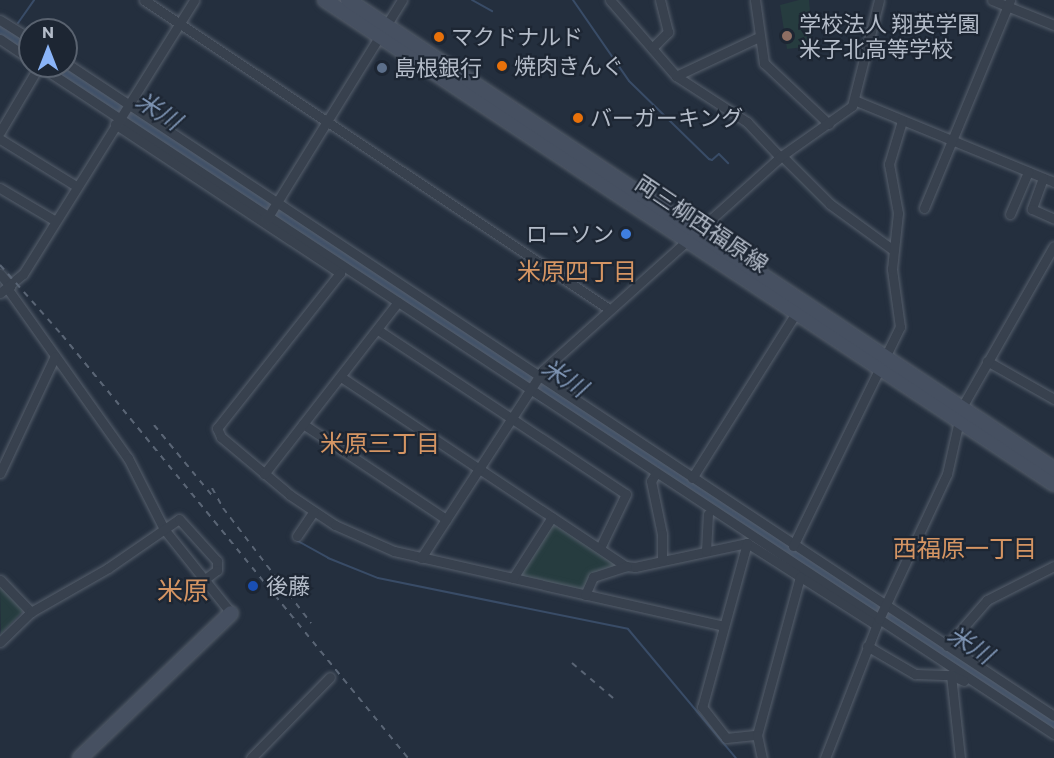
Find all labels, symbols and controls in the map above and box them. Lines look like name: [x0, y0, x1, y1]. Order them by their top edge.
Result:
place label: 学校法人 翔英学園 米子北高等学校: [799, 10, 979, 62]
north arrow: [18, 18, 78, 78]
text: N: [42, 22, 54, 41]
place label: マクドナルド: [451, 24, 583, 50]
marker: 学校法人 翔英学園 米子北高等学校: [780, 29, 794, 43]
marker: マクドナルド: [432, 30, 446, 44]
place label: 焼肉きんぐ: [514, 53, 624, 79]
place label: 島根銀行: [394, 55, 482, 81]
marker: 焼肉きんぐ: [495, 59, 509, 73]
marker: 島根銀行: [375, 61, 389, 75]
water label: 米川: [131, 85, 187, 135]
place label: バーガーキング: [590, 105, 744, 131]
marker: バーガーキング: [571, 111, 585, 125]
street label: 両三柳西福原線: [631, 169, 773, 277]
place label: ローソン: [526, 221, 614, 247]
marker: ローソン: [619, 227, 633, 241]
district label: 米原四丁目: [517, 257, 637, 285]
water label: 米川: [537, 352, 593, 402]
district label: 米原三丁目: [320, 429, 440, 457]
district label: 西福原一丁目: [893, 534, 1037, 562]
place label: 後藤: [266, 573, 310, 599]
district label: 米原: [157, 574, 209, 606]
marker: 後藤: [244, 577, 262, 595]
water label: 米川: [943, 619, 999, 669]

